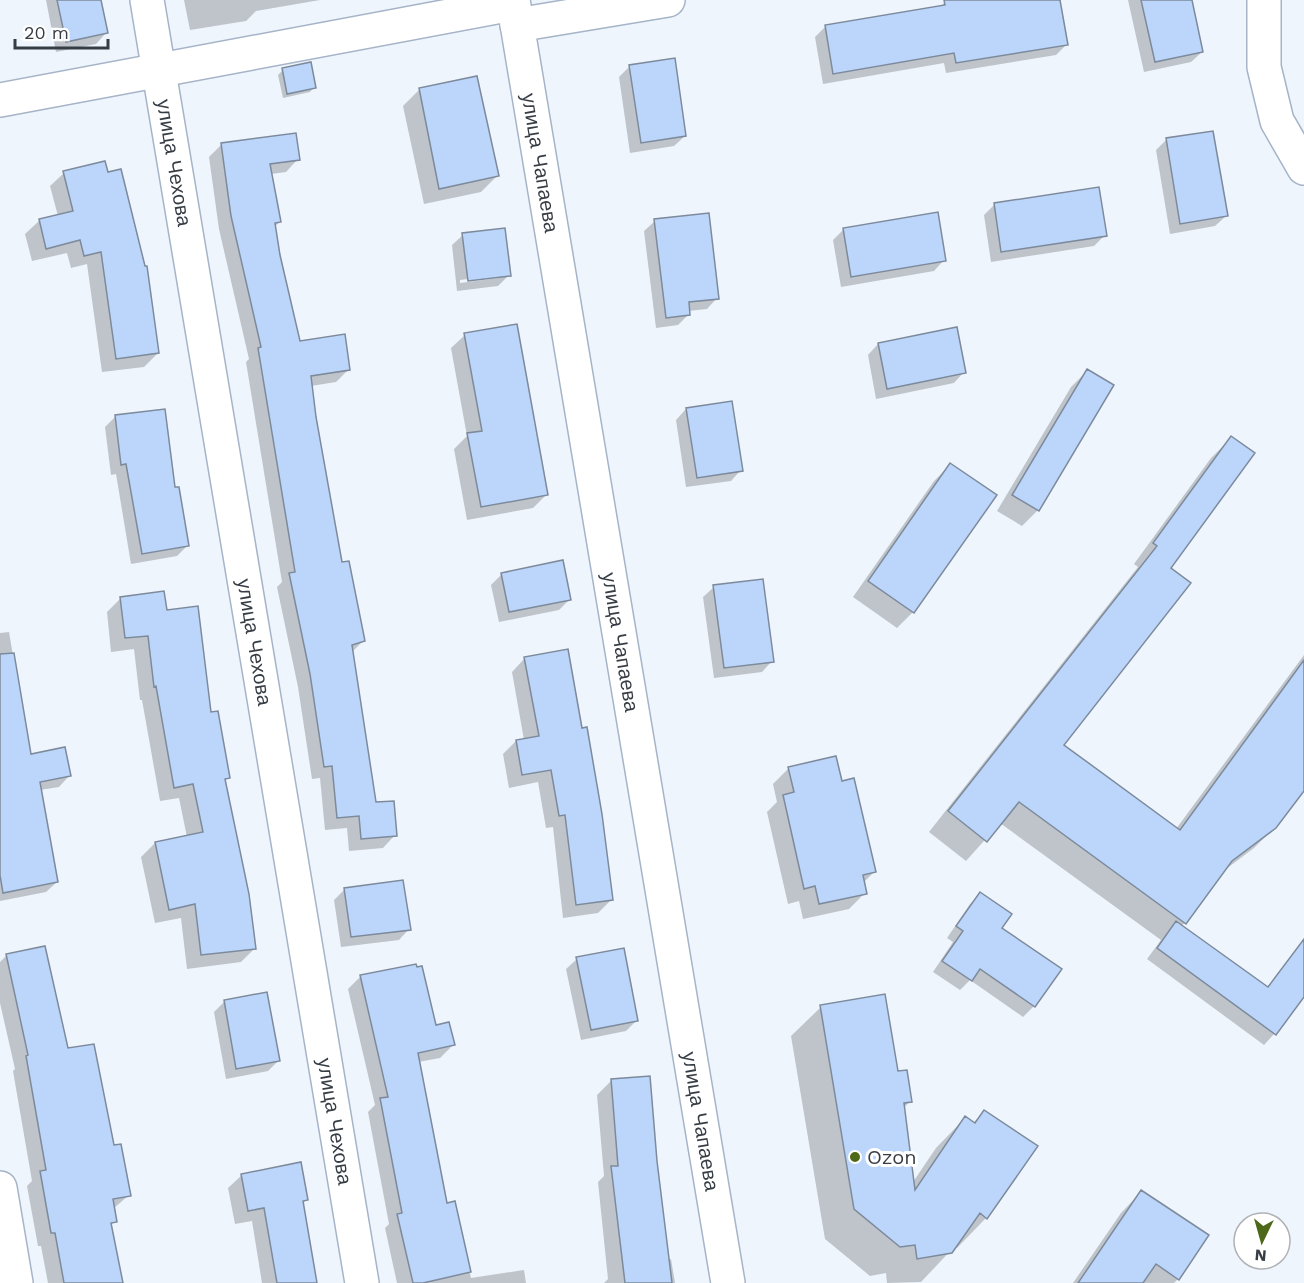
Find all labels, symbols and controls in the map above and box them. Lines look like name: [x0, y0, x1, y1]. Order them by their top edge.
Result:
scale bar: [15, 12, 108, 50]
text: 20 m: [24, 22, 69, 43]
street label: улица Чапаева: [517, 91, 564, 235]
street label: улица Чехова: [152, 97, 197, 229]
street label: улица Чапаева: [597, 571, 644, 714]
street label: улица Чехова: [232, 577, 277, 708]
street label: улица Чапаева: [677, 1050, 725, 1194]
street label: улица Чехова: [312, 1056, 357, 1187]
place label: Ozon: [867, 1145, 917, 1169]
marker: Ozon: [848, 1150, 862, 1164]
north arrow: [1232, 1211, 1292, 1271]
text: N: [1254, 1245, 1267, 1265]

